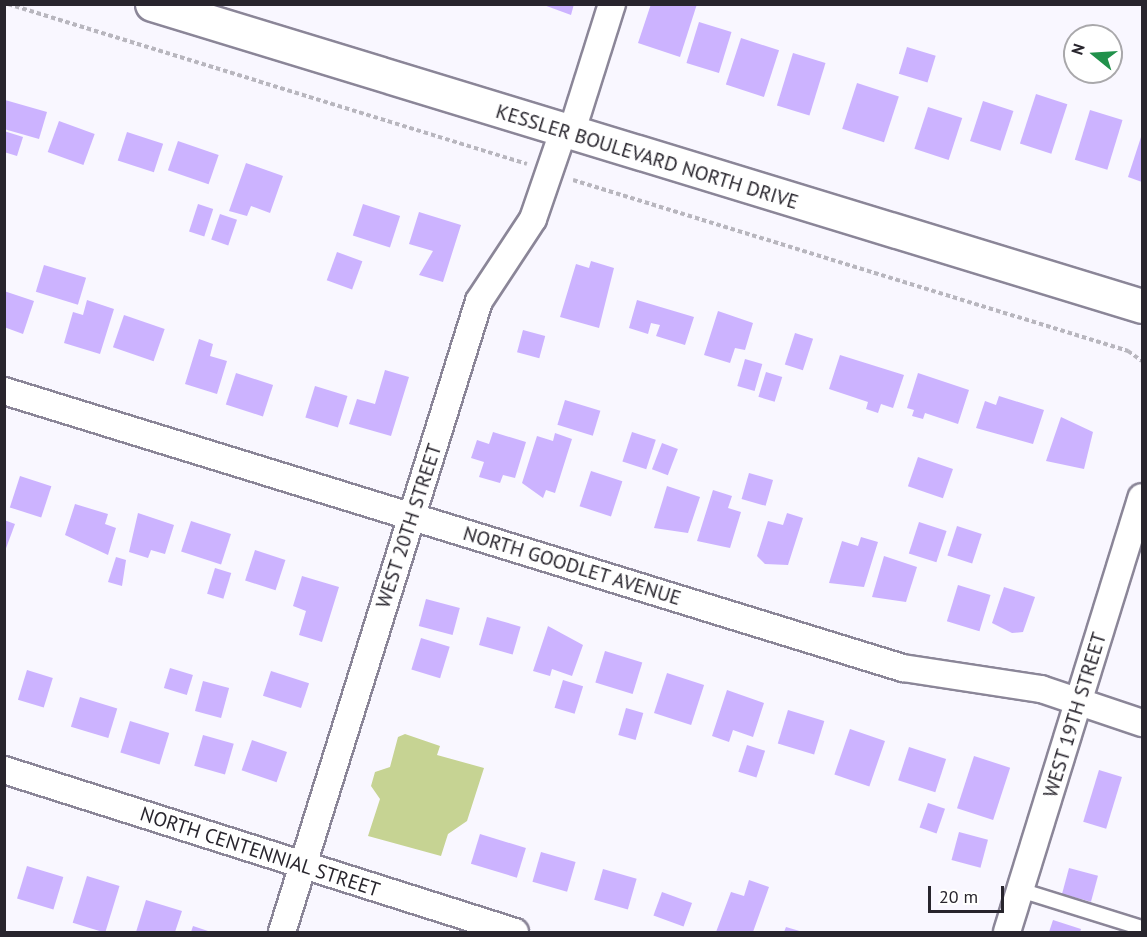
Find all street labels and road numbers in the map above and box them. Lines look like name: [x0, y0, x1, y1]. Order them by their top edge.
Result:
street label: KESSLER BOULEVARD NORTH DRIVE: [493, 99, 801, 215]
street label: WEST 20TH STREET: [371, 440, 447, 612]
street label: NORTH GOODLET AVENUE: [459, 521, 685, 611]
street label: WEST 19TH STREET: [1038, 629, 1112, 801]
street label: NORTH CENTENNIAL STREET: [137, 802, 383, 902]

